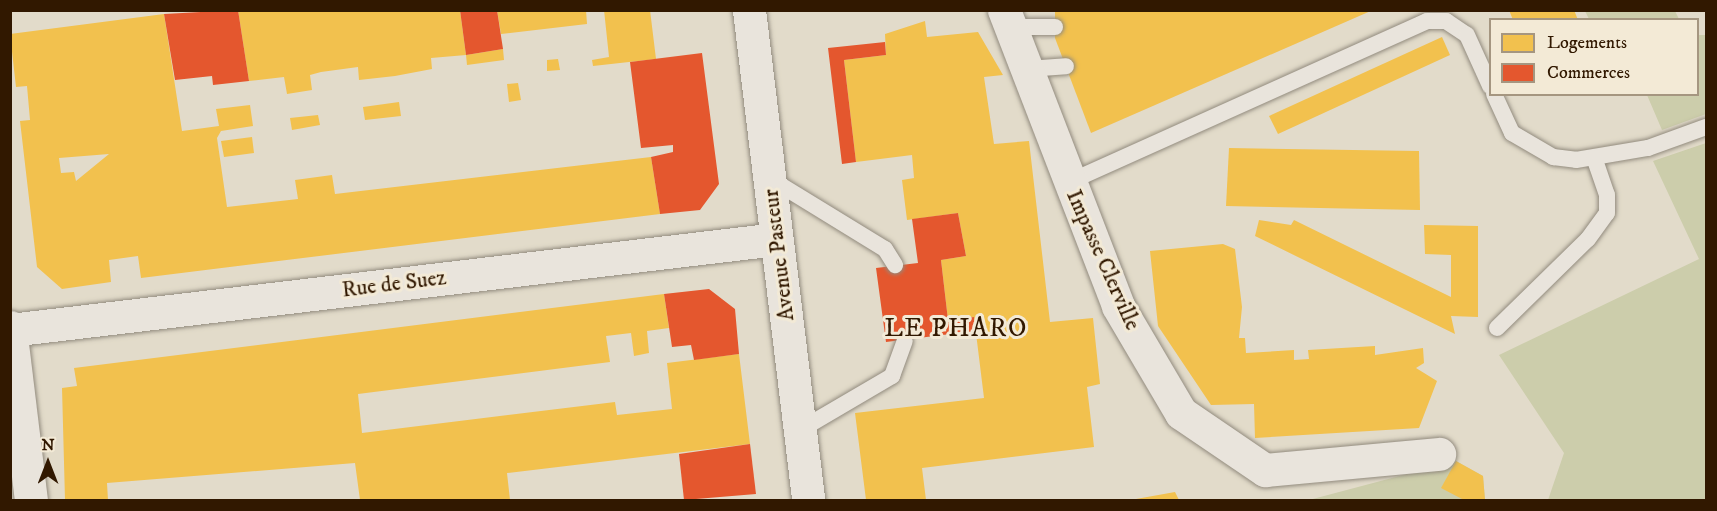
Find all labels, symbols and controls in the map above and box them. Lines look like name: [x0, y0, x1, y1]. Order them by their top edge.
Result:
legend: [1489, 18, 1699, 96]
text: Logements: [1547, 32, 1627, 54]
text: Commerces: [1547, 62, 1630, 84]
street label: Impasse Clerville: [1060, 186, 1146, 334]
street label: Avenue Pasteur: [758, 188, 800, 322]
street label: Rue de Suez: [340, 265, 448, 303]
district label: LE PHARO: [884, 313, 1028, 345]
north arrow: [18, 433, 78, 493]
text: N: [41, 435, 55, 455]

